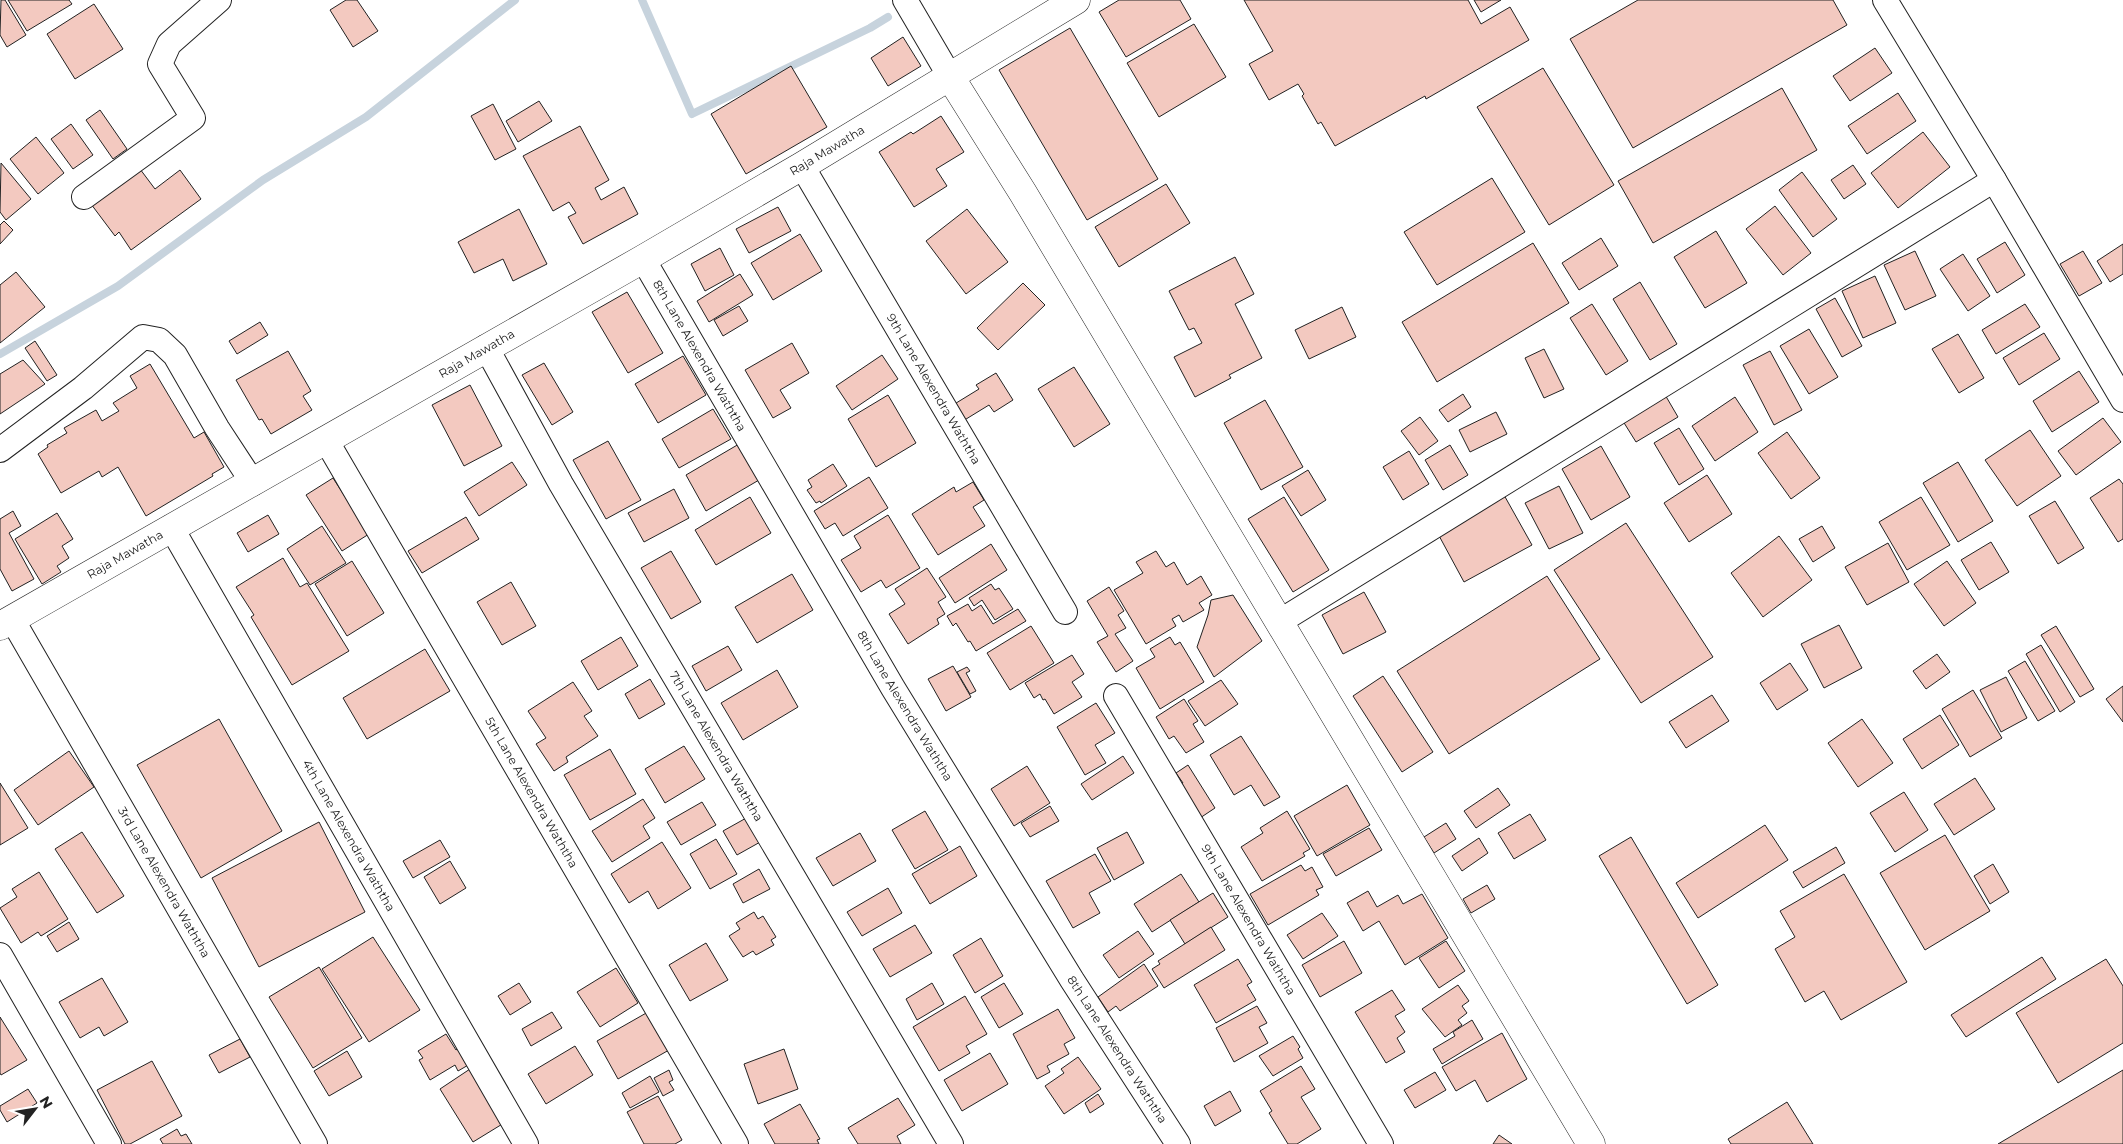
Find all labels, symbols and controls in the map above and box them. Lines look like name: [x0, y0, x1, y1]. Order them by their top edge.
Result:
street label: Raja Mawatha: [787, 122, 867, 179]
street label: 8th Lane Alexendra Waththa: [650, 277, 750, 434]
street label: 9th Lane Alexendra Waththa: [884, 311, 984, 467]
street label: Raja Mawatha: [436, 326, 517, 381]
street label: Raja Mawatha: [84, 527, 166, 582]
street label: 8th Lane Alexendra Waththa: [854, 628, 956, 784]
street label: 7th Lane Alexendra Waththa: [666, 668, 767, 824]
street label: 5th Lane Alexendra Waththa: [482, 714, 581, 870]
street label: 4th Lane Alexendra Waththa: [299, 757, 399, 914]
street label: 3rd Lane Alexendra Waththa: [115, 804, 214, 960]
street label: 9th Lane Alexendra Waththa: [1198, 842, 1299, 998]
street label: 8th Lane Alexendra Waththa: [1064, 973, 1171, 1126]
north arrow: [10, 1084, 60, 1134]
text: N: [36, 1093, 57, 1112]

